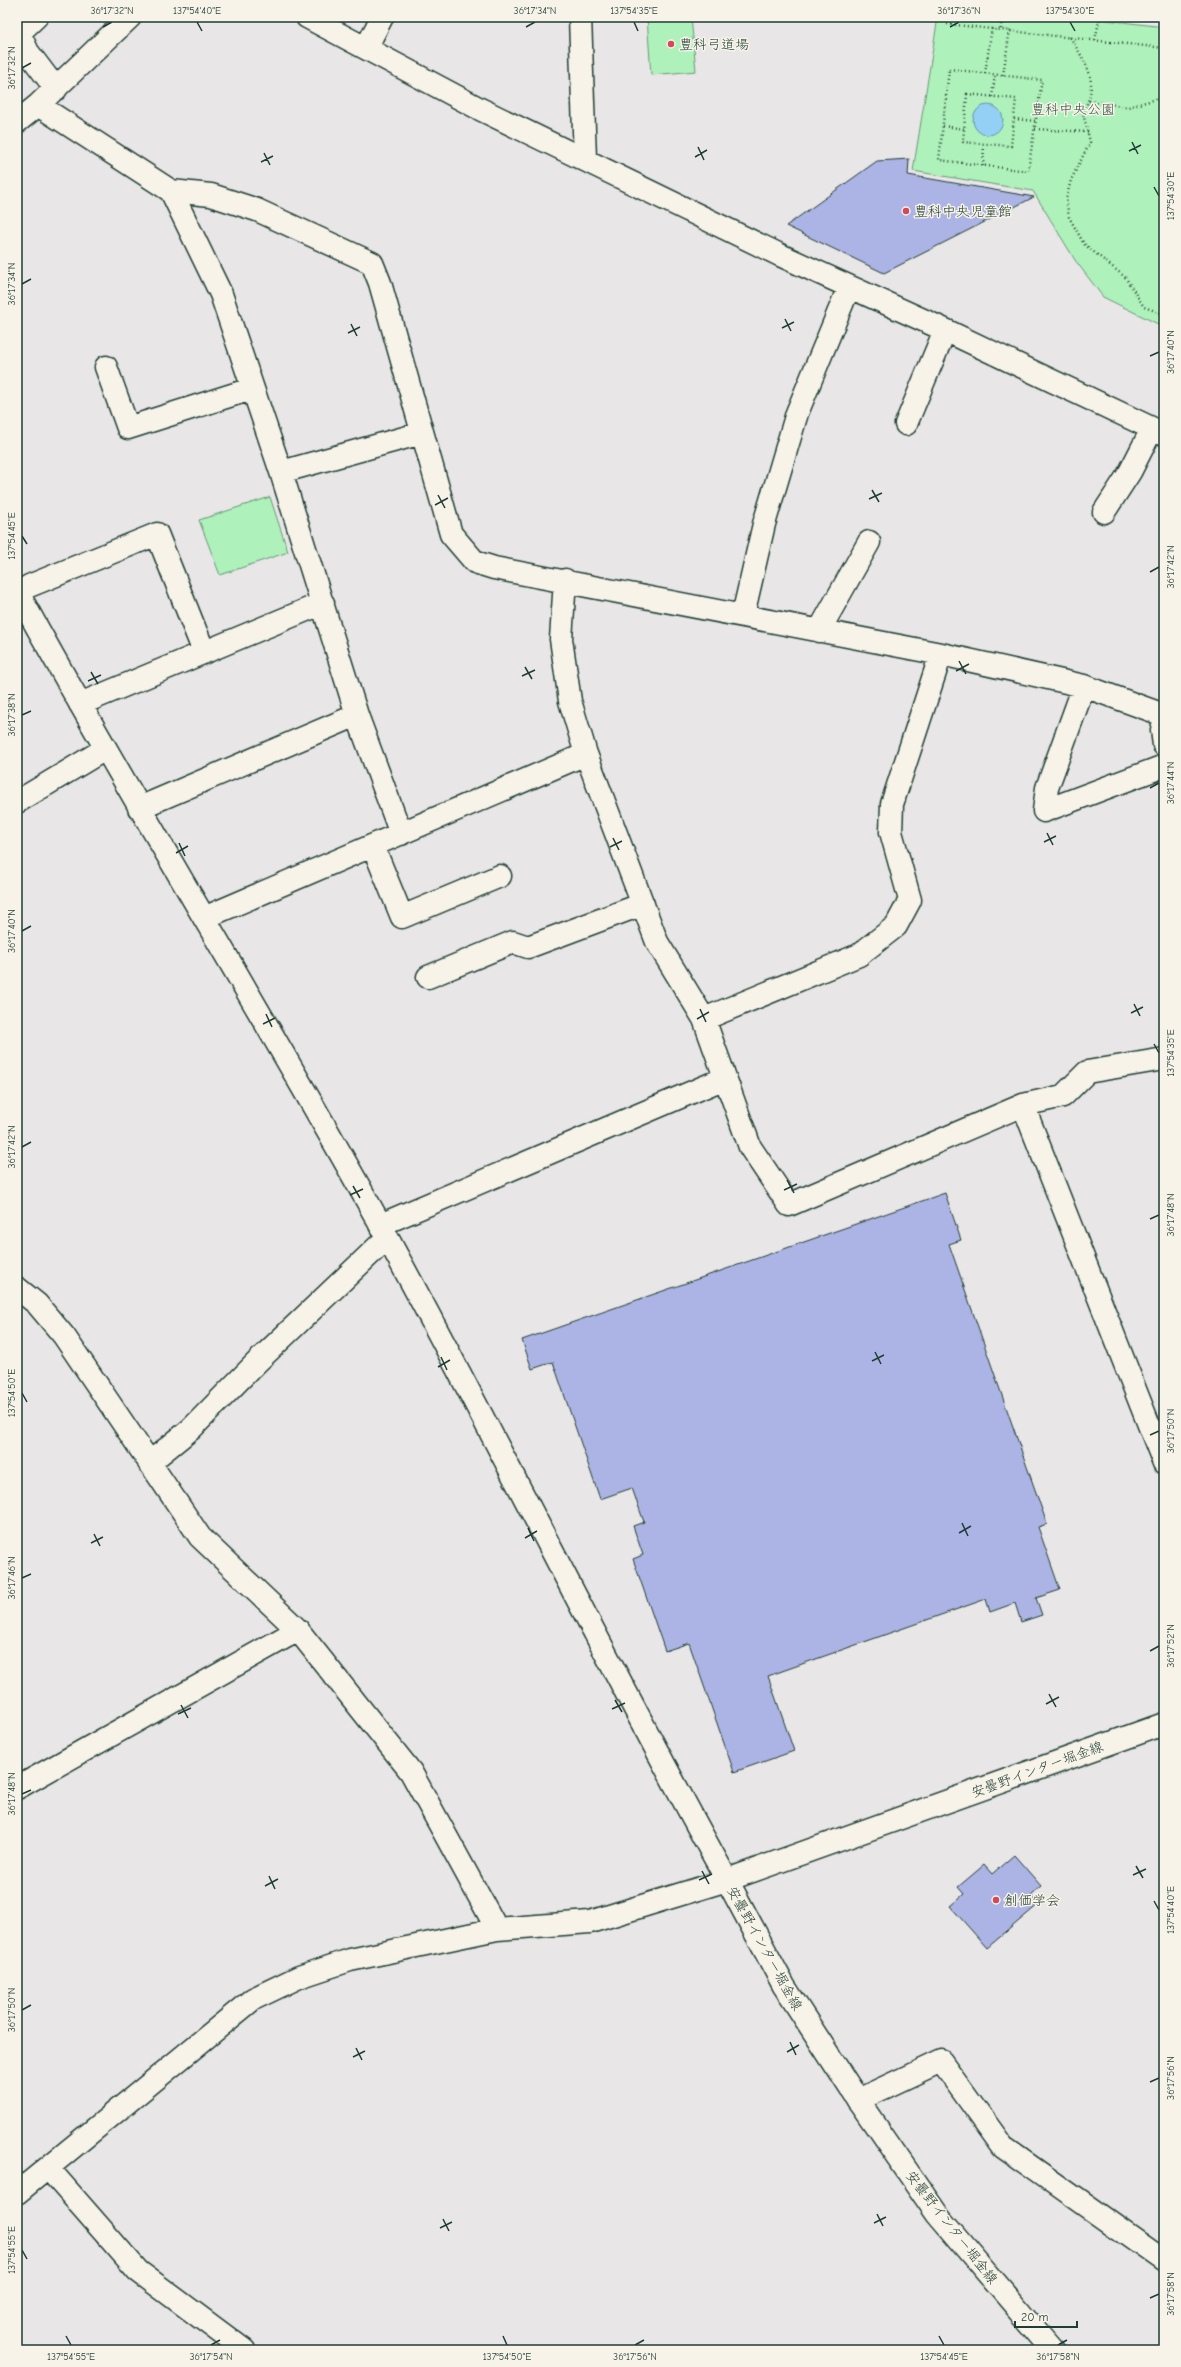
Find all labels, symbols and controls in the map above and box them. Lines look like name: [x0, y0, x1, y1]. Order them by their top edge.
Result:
text: 36°17'32"N: [90, 5, 134, 17]
text: 137°54'40"E: [173, 5, 221, 17]
text: 36°17'34"N: [514, 5, 556, 17]
text: 137°54'35"E: [610, 5, 658, 17]
text: 36°17'36"N: [937, 5, 981, 17]
text: 137°54'30"E: [1046, 5, 1094, 17]
place label: 豊科弓道場: [679, 36, 749, 53]
marker: 豊科弓道場: [666, 39, 676, 49]
text: 36°17'32"N: [6, 46, 18, 90]
park label: 豊科中央公園: [1031, 101, 1115, 118]
text: 137°54'30"E: [1165, 172, 1177, 220]
place label: 豊科中央児童館: [914, 203, 1012, 220]
marker: 豊科中央児童館: [901, 206, 911, 216]
text: 36°17'34"N: [6, 263, 18, 305]
text: 36°17'40"N: [1165, 330, 1177, 374]
text: 137°54'45"E: [6, 512, 18, 560]
text: 36°17'42"N: [1165, 546, 1177, 589]
text: 36°17'38"N: [6, 693, 18, 737]
text: 36°17'44"N: [1165, 762, 1177, 804]
text: 36°17'40"N: [6, 909, 18, 953]
text: 137°54'35"E: [1165, 1029, 1177, 1077]
text: 36°17'42"N: [6, 1126, 18, 1169]
text: 36°17'48"N: [1165, 1194, 1177, 1236]
text: 137°54'50"E: [6, 1369, 18, 1417]
text: 36°17'50"N: [1165, 1409, 1177, 1453]
text: 36°17'46"N: [6, 1556, 18, 1600]
text: 36°17'52"N: [1165, 1624, 1177, 1668]
street label: 安曇野インター堀金線: [969, 1738, 1106, 1801]
text: 36°17'48"N: [6, 1773, 18, 1815]
street label: 安曇野インター堀金線: [723, 1883, 806, 2013]
text: 137°54'40"E: [1165, 1886, 1177, 1934]
place label: 創価学会: [1004, 1892, 1060, 1909]
marker: 創価学会: [991, 1895, 1001, 1905]
text: 36°17'50"N: [6, 1988, 18, 2032]
text: 36°17'56"N: [1165, 2056, 1177, 2100]
street label: 安曇野インター堀金線: [902, 2167, 1001, 2287]
text: 137°54'55"E: [6, 2226, 18, 2274]
text: 36°17'58"N: [1165, 2272, 1177, 2316]
scale bar: [1015, 2303, 1077, 2329]
text: 20 m: [1021, 2310, 1049, 2324]
text: 137°54'55"E: [47, 2351, 95, 2363]
text: 36°17'54"N: [189, 2351, 233, 2363]
text: 137°54'50"E: [483, 2351, 531, 2363]
text: 36°17'56"N: [613, 2351, 657, 2363]
text: 137°54'45"E: [920, 2351, 968, 2363]
text: 36°17'58"N: [1036, 2351, 1080, 2363]

